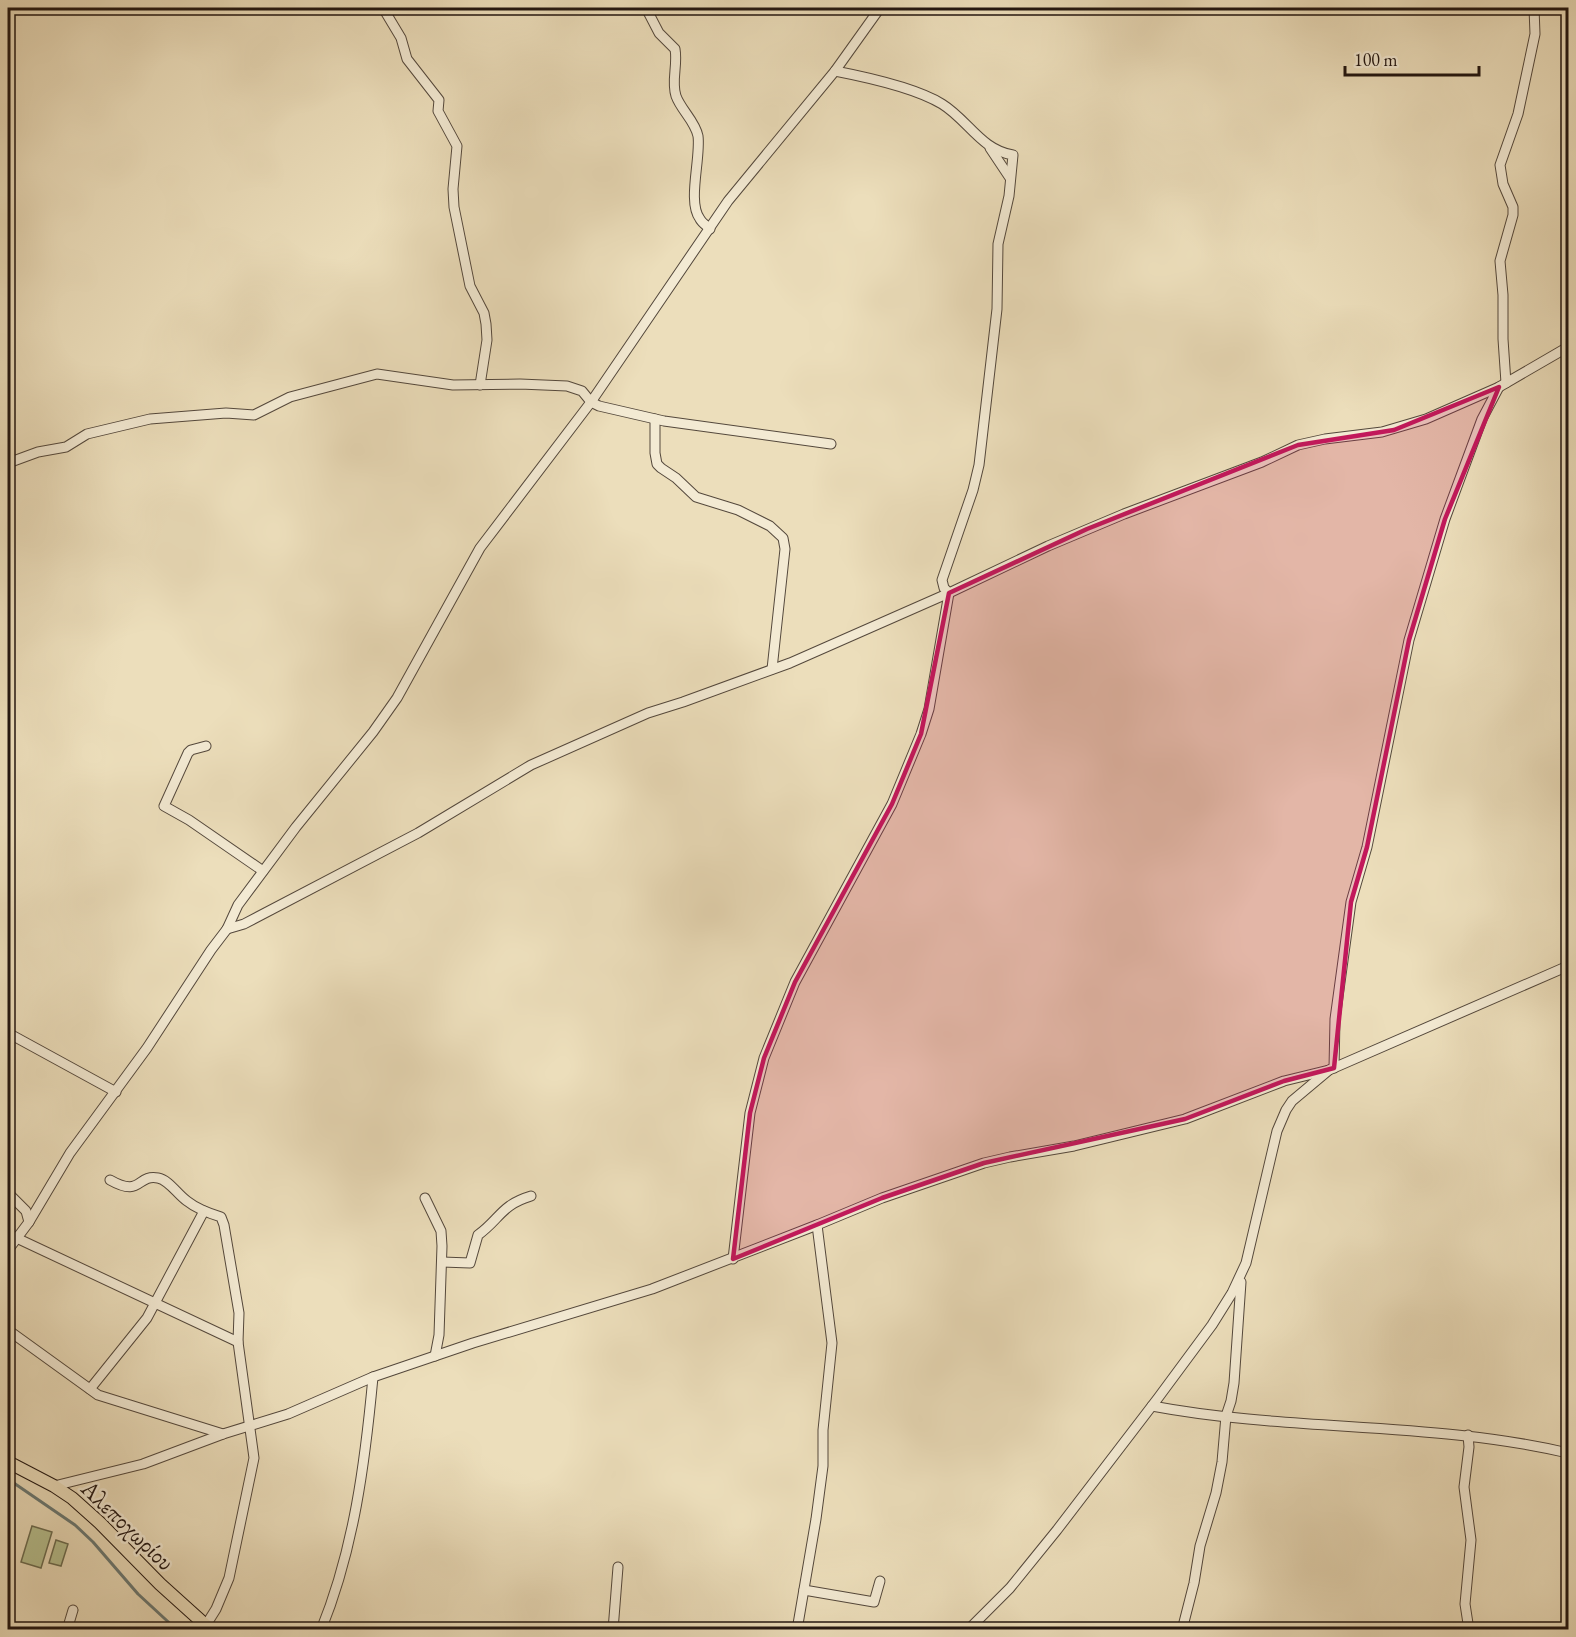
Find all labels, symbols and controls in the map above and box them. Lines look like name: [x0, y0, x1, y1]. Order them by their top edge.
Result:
scale bar: [1345, 39, 1478, 77]
text: 100 m: [1354, 48, 1398, 71]
street label: Αλεποχωρίου: [74, 1472, 181, 1577]

